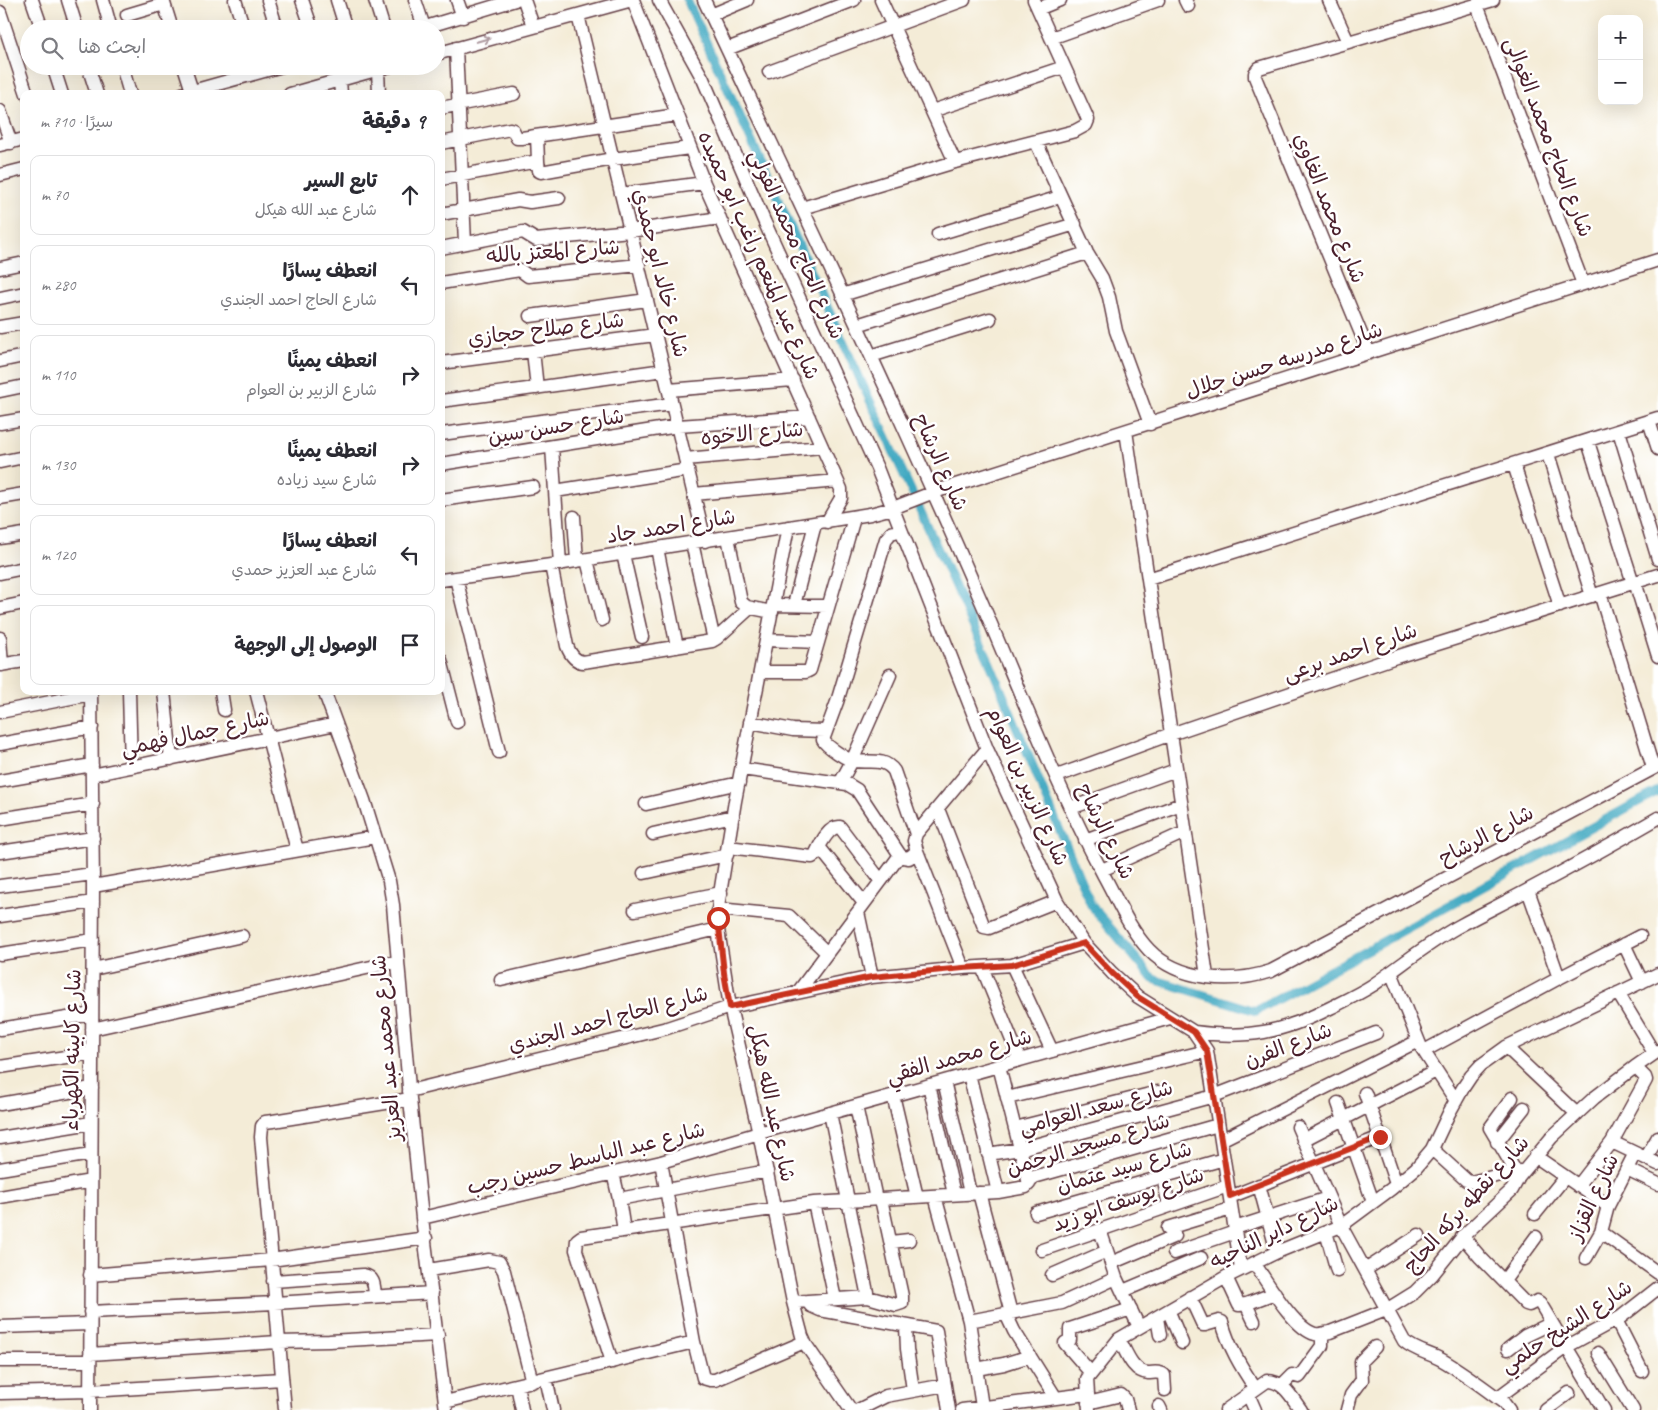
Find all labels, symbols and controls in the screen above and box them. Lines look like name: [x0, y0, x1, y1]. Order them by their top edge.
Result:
map controls: [1598, 15, 1643, 105]
button: +: [1598, 15, 1643, 60]
search box: [20, 20, 445, 75]
street label: شارع الحاج محمد الغوالى: [1497, 33, 1599, 241]
icon: search: [38, 34, 66, 62]
text: ابحث هنا: [78, 35, 146, 59]
one-way arrow: [475, 35, 491, 45]
button: −: [1598, 60, 1643, 105]
text: 9 دقيقة: [362, 108, 425, 134]
text: سيرًا · 710 m: [40, 112, 113, 132]
street label: شارع عبد المنعم راغب ابو حميده: [690, 127, 826, 385]
street label: شارع محمد الغاوي: [1286, 129, 1372, 288]
street label: شارع الحاج محمد الفولي: [738, 145, 851, 345]
text: تابع السير: [305, 169, 377, 193]
icon: ahead: [396, 181, 424, 209]
text: 70 m: [41, 185, 68, 205]
street label: شارع خالد ابو حمدي: [626, 186, 695, 360]
text: شارع عبد الله هيكل: [255, 200, 377, 220]
street label: شارع المعتز بالله: [485, 233, 621, 271]
text: انعطف يسارًا: [283, 259, 377, 283]
icon: left: [396, 271, 424, 299]
text: 280 m: [41, 275, 75, 295]
text: شارع الحاج احمد الجندي: [220, 290, 377, 310]
street label: شارع صلاح حجازي: [466, 307, 626, 353]
street label: شارع مدرسه حسن جلال: [1182, 316, 1386, 406]
text: انعطف يمينًا: [288, 349, 377, 373]
icon: right: [396, 361, 424, 389]
text: 110 m: [41, 365, 75, 385]
text: شارع الزبير بن العوام: [246, 380, 377, 400]
street label: شارع حسن سين: [486, 402, 626, 452]
street label: شارع الرشاح: [906, 409, 974, 516]
street label: شارع الاخوه: [699, 416, 805, 452]
text: انعطف يمينًا: [288, 439, 377, 463]
icon: right: [396, 451, 424, 479]
text: 130 m: [41, 455, 75, 475]
text: شارع سيد زياده: [277, 470, 377, 490]
street label: شارع احمد جاد: [605, 503, 737, 551]
text: انعطف يسارًا: [283, 529, 377, 553]
icon: left: [396, 541, 424, 569]
text: 120 m: [41, 545, 75, 565]
text: شارع عبد العزيز حمدي: [232, 560, 377, 580]
street label: شارع احمد برعى: [1279, 617, 1421, 689]
icon: arrive: [396, 631, 424, 659]
text: الوصول إلى الوجهة: [234, 633, 377, 657]
street label: شارع الزبير بن العوام: [978, 702, 1075, 871]
street label: شارع جمال فهمي: [118, 705, 273, 767]
street label: شارع الرشاح: [1070, 779, 1140, 884]
street label: شارع الرشاح: [1434, 799, 1539, 873]
route start: [707, 907, 730, 930]
street label: شارع محمد عبد العزيز: [365, 954, 409, 1144]
street label: شارع كابينه الكهرباء: [58, 969, 88, 1131]
street label: شارع الحاج احمد الجندي: [505, 980, 711, 1060]
street label: شارع الفرن: [1240, 1016, 1336, 1075]
street label: شارع عبد الله هيكل: [741, 1022, 801, 1185]
street label: شارع محمد الفقي: [883, 1023, 1036, 1095]
street label: شارع سعد العوامي: [1016, 1074, 1177, 1146]
street label: شارع مسجد الرحمن: [1003, 1107, 1173, 1183]
street label: شارع عبد الباسط حسين رجب: [464, 1116, 708, 1202]
route end: [1369, 1126, 1392, 1149]
street label: شارع نقطه بركه الحاج: [1397, 1130, 1536, 1279]
street label: شارع سيد عتمان: [1053, 1135, 1195, 1201]
street label: شارع القزاز: [1561, 1150, 1626, 1247]
street label: شارع يوسف ابو زيد: [1049, 1161, 1208, 1239]
street label: شارع داير الناحيه: [1205, 1190, 1344, 1276]
street label: شارع الشيخ حلمي: [1495, 1274, 1640, 1383]

